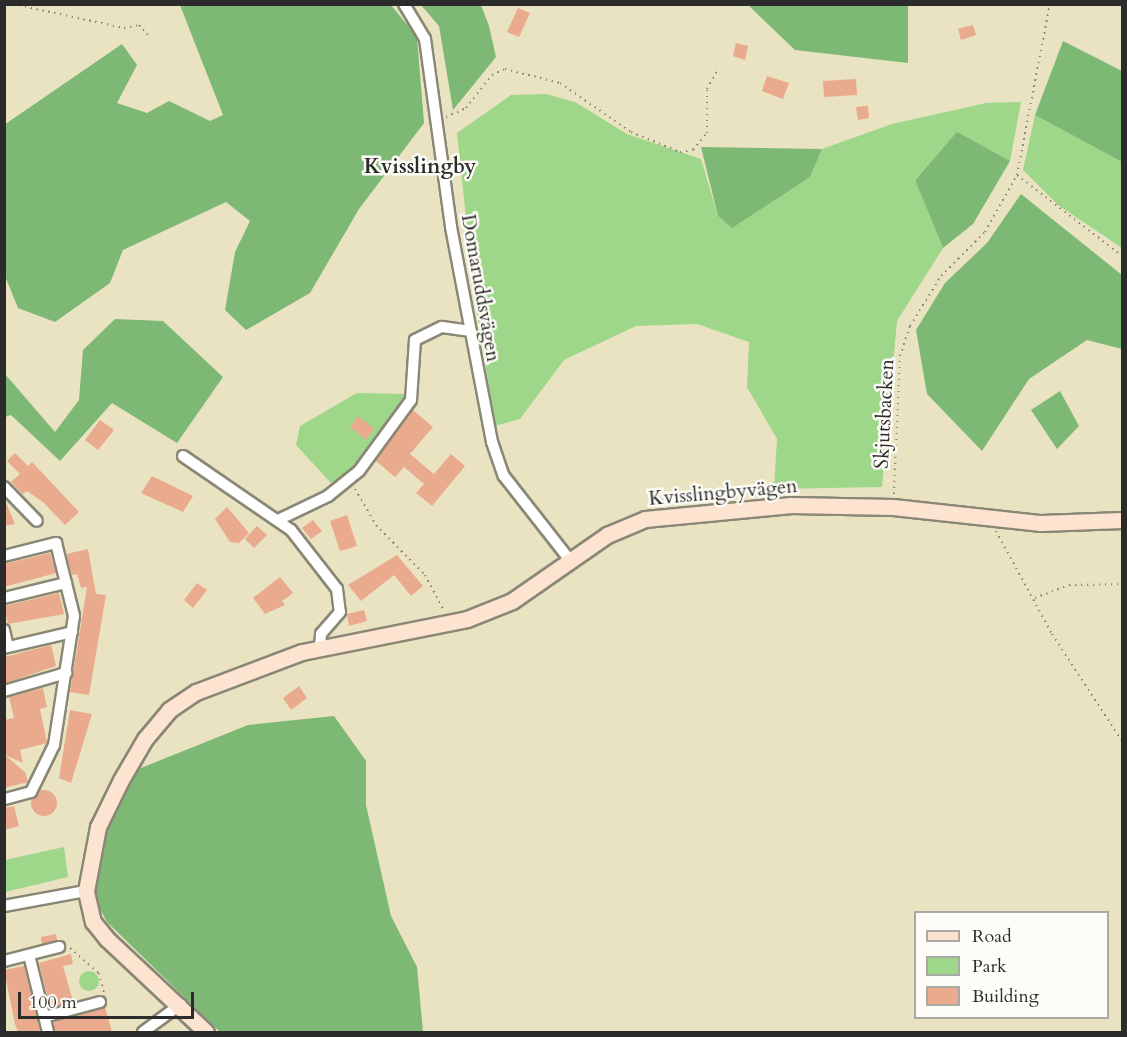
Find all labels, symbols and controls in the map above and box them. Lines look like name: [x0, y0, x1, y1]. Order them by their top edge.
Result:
district label: Kvisslingby: [364, 154, 476, 180]
street label: Domaruddsvägen: [456, 212, 506, 364]
street label: Skjutsbacken: [869, 358, 899, 470]
street label: Kvisslingbyvägen: [648, 474, 798, 510]
legend: [914, 911, 1109, 1019]
text: Road: [972, 924, 1012, 949]
text: Park: [972, 954, 1007, 979]
scale bar: [21, 980, 196, 1018]
text: Building: [972, 984, 1039, 1009]
text: 100 m: [29, 990, 77, 1015]

